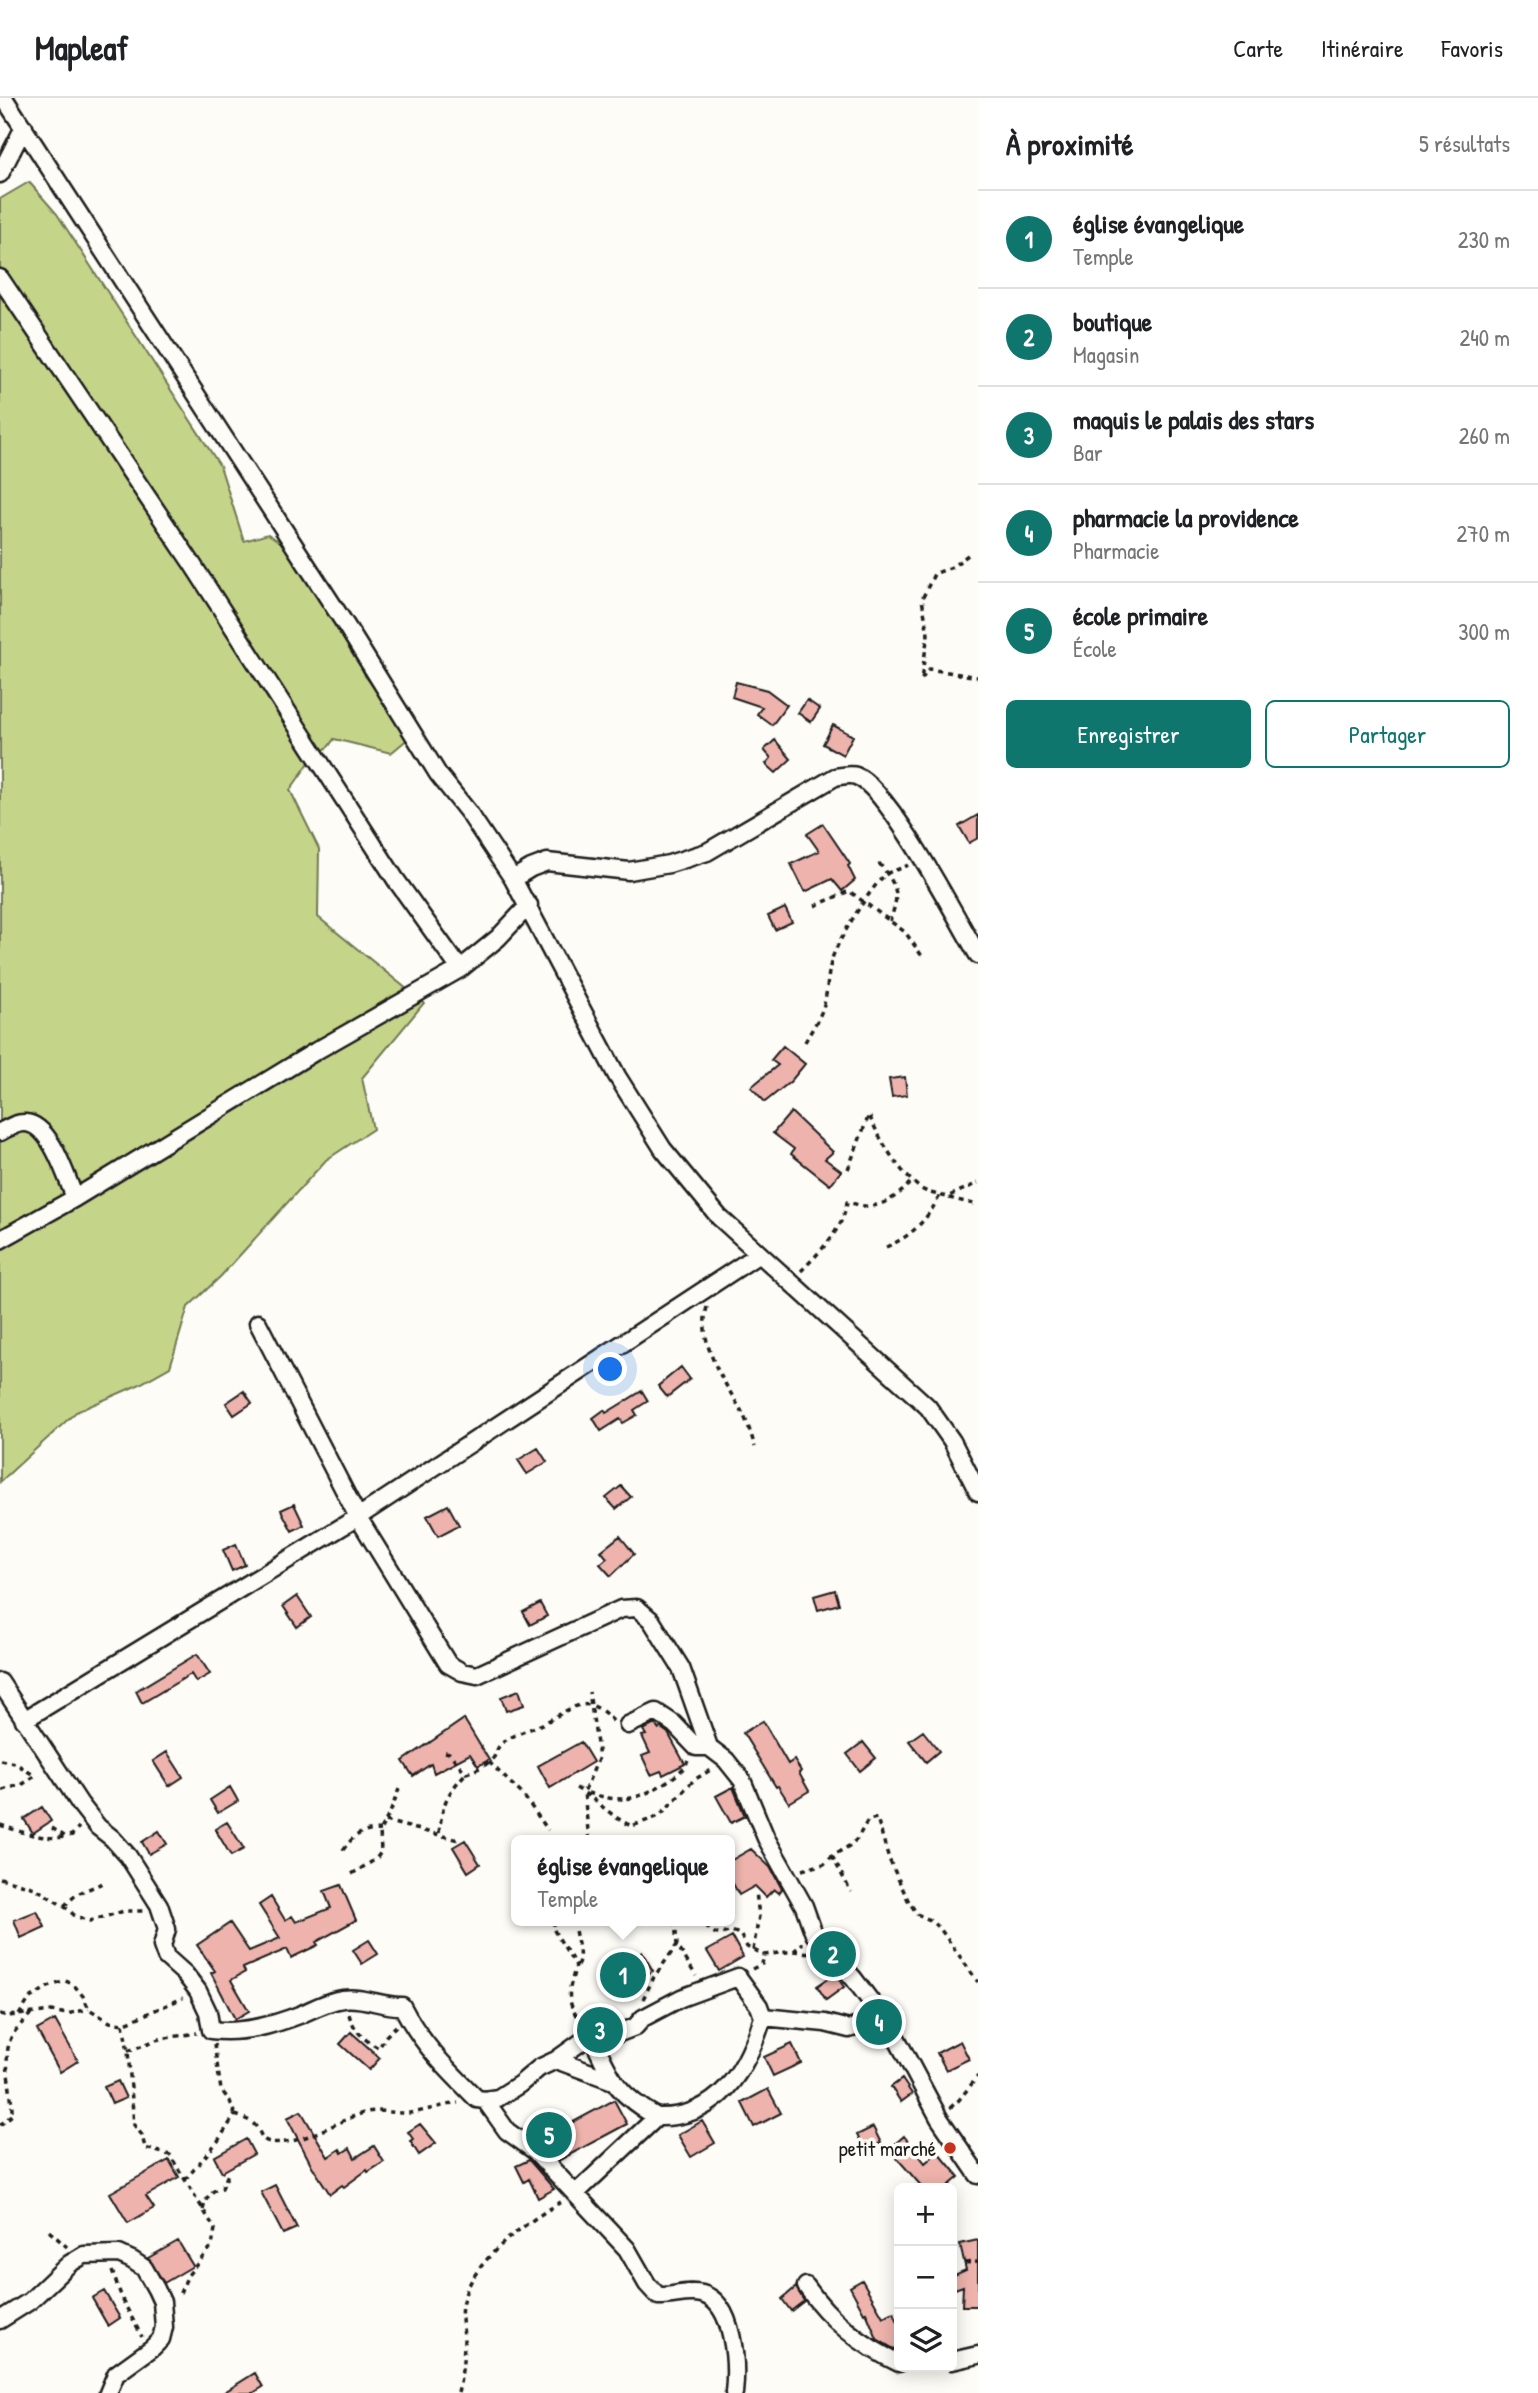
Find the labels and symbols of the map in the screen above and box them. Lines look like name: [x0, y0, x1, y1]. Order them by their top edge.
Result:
your location: [593, 1352, 627, 1386]
pin: 2: [810, 1928, 856, 1980]
pin: 1: [600, 1949, 646, 2001]
pin: 4: [856, 1996, 902, 2048]
pin: 3: [577, 2004, 623, 2056]
pin: 5: [526, 2109, 572, 2161]
place label: petit marché: [839, 2134, 936, 2163]
marker: petit marché: [942, 2140, 958, 2156]

